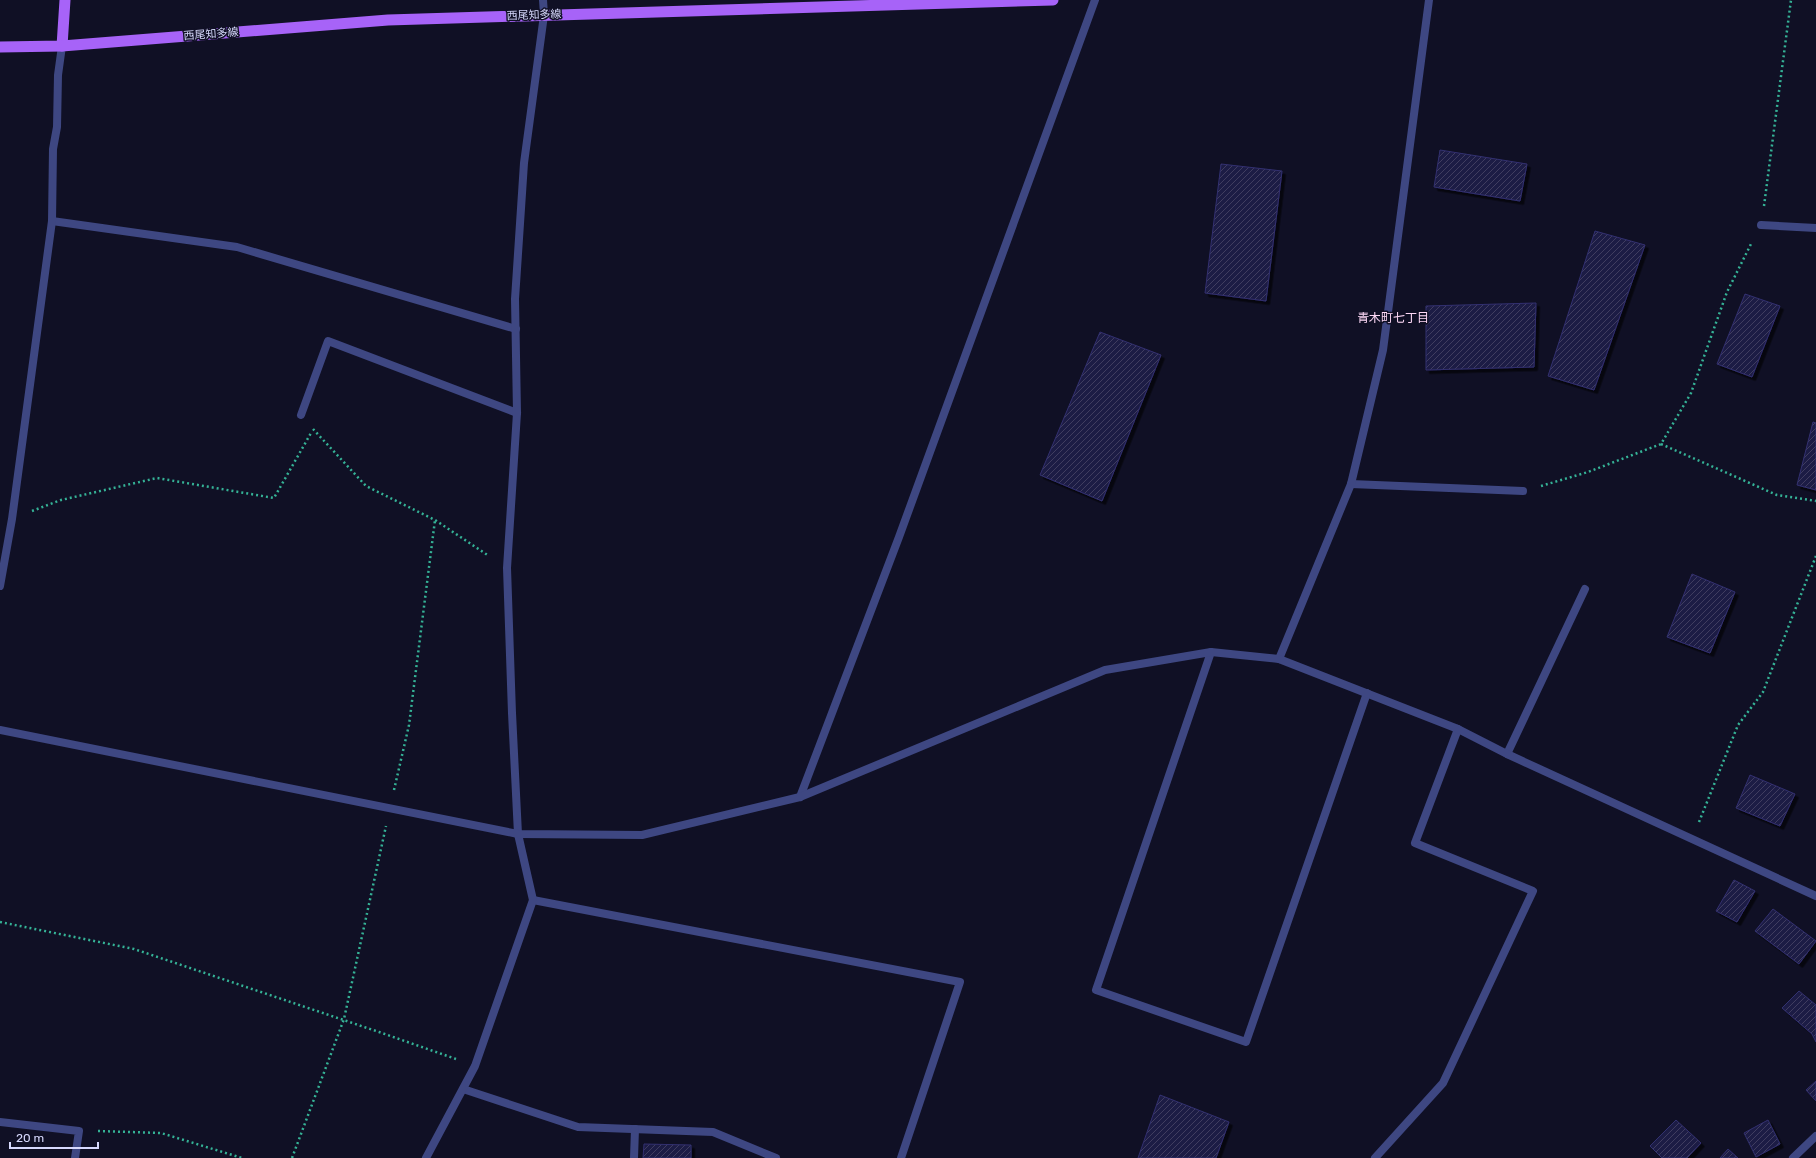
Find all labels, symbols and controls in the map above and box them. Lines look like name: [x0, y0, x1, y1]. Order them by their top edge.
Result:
street label: 西尾知多線: [506, 8, 562, 22]
street label: 西尾知多線: [183, 26, 239, 42]
district label: 青木町七丁目: [1357, 311, 1429, 325]
scale bar: [10, 1124, 98, 1150]
text: 20 m: [16, 1131, 44, 1145]

